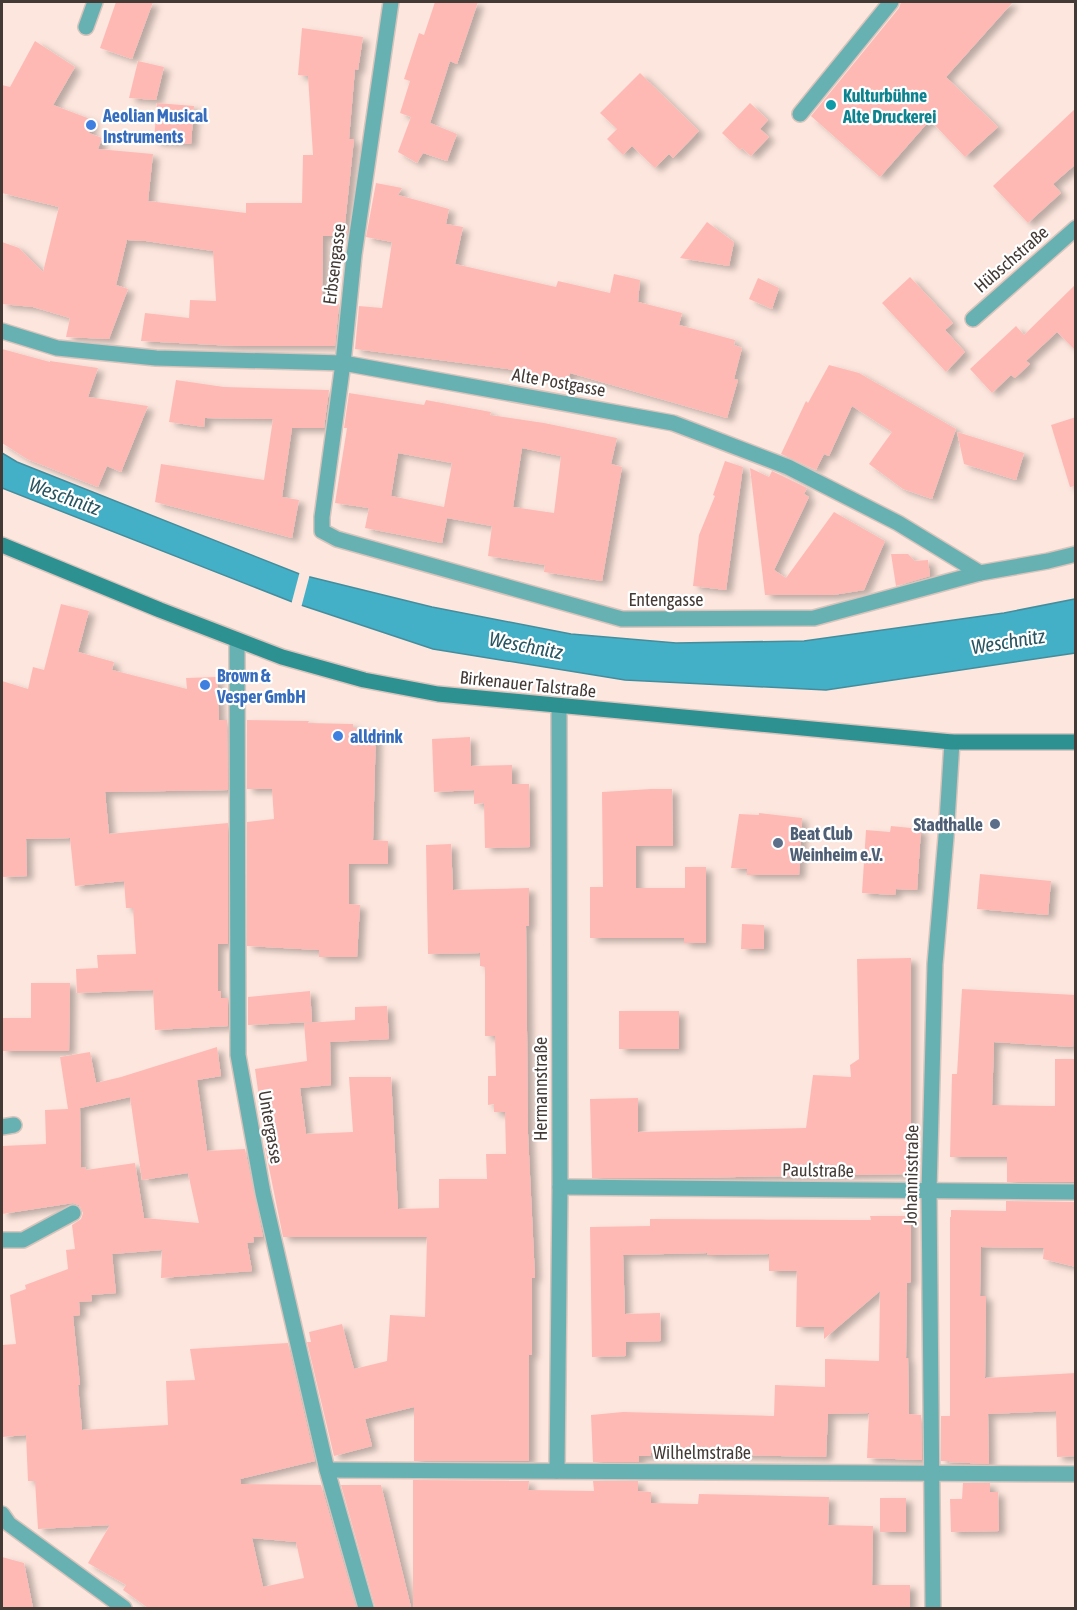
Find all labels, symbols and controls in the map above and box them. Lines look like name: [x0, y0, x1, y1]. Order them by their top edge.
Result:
place label: Kulturbühne Alte Druckerei: [842, 85, 936, 127]
marker: Kulturbühne Alte Druckerei: [824, 98, 838, 112]
place label: Aeolian Musical Instruments: [102, 105, 208, 147]
marker: Aeolian Musical Instruments: [84, 118, 98, 132]
street label: Hübschstraße: [970, 221, 1052, 297]
street label: Erbsengasse: [319, 222, 349, 306]
street label: Alte Postgasse: [511, 363, 607, 401]
water label: Weschnitz: [26, 472, 105, 520]
street label: Entengasse: [629, 589, 703, 610]
water label: Weschnitz: [969, 624, 1047, 658]
water label: Weschnitz: [487, 627, 565, 664]
place label: Brown & Vesper GmbH: [216, 665, 306, 707]
street label: Birkenauer Talstraße: [459, 666, 597, 702]
marker: Brown & Vesper GmbH: [198, 678, 212, 692]
place label: alldrink: [350, 726, 403, 747]
marker: alldrink: [331, 729, 345, 743]
place label: Stadthalle: [914, 814, 983, 835]
marker: Stadthalle: [988, 817, 1002, 831]
place label: Beat Club Weinheim e.V.: [789, 823, 883, 865]
marker: Beat Club Weinheim e.V.: [771, 836, 785, 850]
street label: Hermannstraße: [530, 1037, 551, 1141]
street label: Untergasse: [254, 1089, 288, 1165]
street label: Johannisstraße: [900, 1124, 922, 1226]
street label: Paulstraße: [782, 1159, 854, 1181]
street label: Wilhelmstraße: [653, 1442, 751, 1463]

